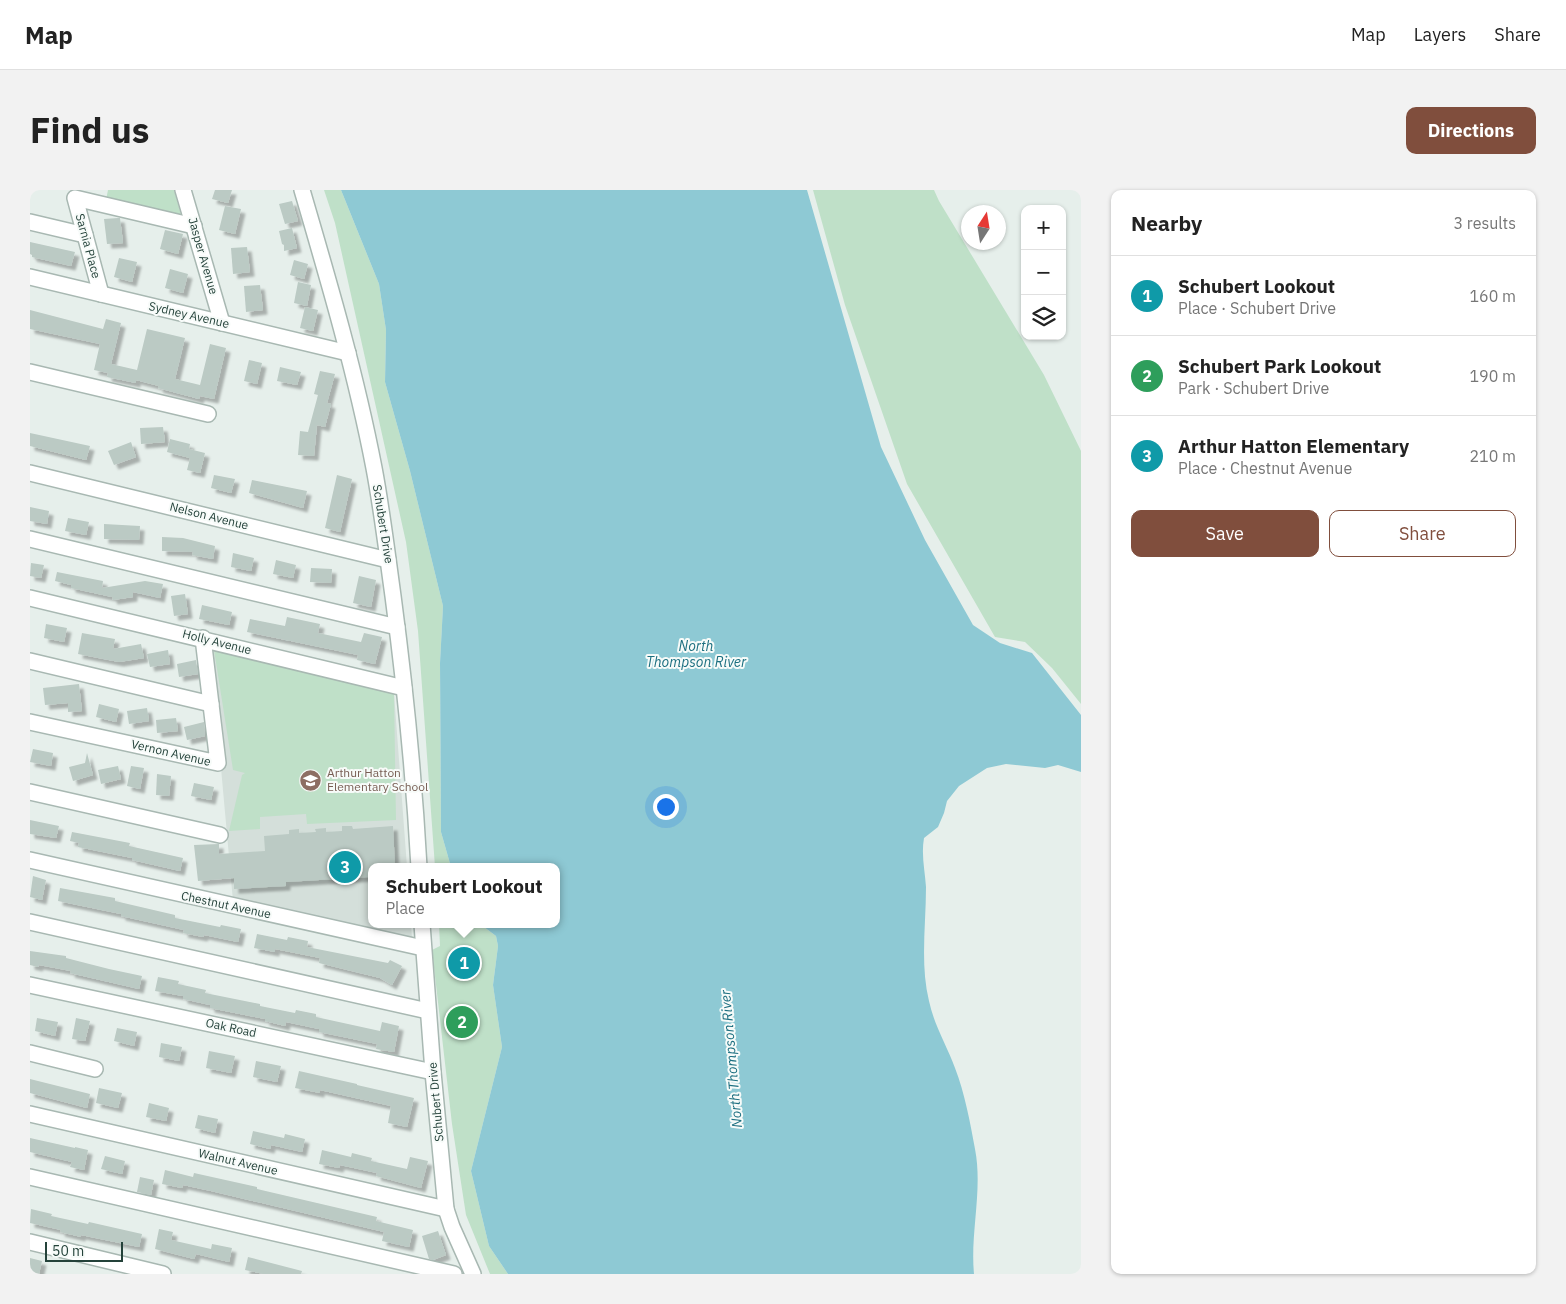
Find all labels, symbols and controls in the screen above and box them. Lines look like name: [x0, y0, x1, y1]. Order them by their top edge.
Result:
text: Map: [25, 19, 73, 51]
text: Map: [1351, 23, 1386, 46]
text: Layers: [1414, 23, 1466, 46]
text: Share: [1494, 23, 1541, 46]
text: Find us: [30, 107, 149, 153]
button: Directions: [1406, 107, 1536, 154]
north arrow: [961, 205, 1006, 250]
map controls: [1021, 205, 1066, 340]
button: +: [1021, 205, 1066, 250]
text: Nearby: [1131, 209, 1202, 237]
street label: Sarnia Place: [73, 212, 104, 280]
text: 3 results: [1453, 213, 1516, 233]
street label: Jasper Avenue: [185, 216, 222, 296]
button: −: [1021, 250, 1066, 295]
text: Schubert Lookout: [1178, 274, 1335, 298]
text: 1: [1142, 286, 1152, 306]
text: 160 m: [1469, 286, 1516, 306]
button: layers: [1021, 295, 1066, 340]
street label: Sydney Avenue: [147, 298, 231, 331]
text: Place · Schubert Drive: [1178, 298, 1336, 318]
text: Schubert Park Lookout: [1178, 354, 1381, 378]
text: 2: [1142, 366, 1152, 386]
text: 190 m: [1469, 366, 1516, 386]
text: Park · Schubert Drive: [1178, 378, 1329, 398]
text: Arthur Hatton Elementary: [1178, 434, 1409, 458]
text: 3: [1142, 446, 1152, 466]
text: 210 m: [1469, 446, 1516, 466]
text: Place · Chestnut Avenue: [1178, 458, 1352, 478]
street label: Schubert Drive: [370, 483, 397, 565]
street label: Nelson Avenue: [168, 498, 250, 533]
button: Save: [1131, 510, 1319, 557]
button: Share: [1329, 510, 1516, 557]
street label: Holly Avenue: [181, 626, 254, 657]
water label: North Thompson River: [646, 637, 747, 671]
street label: Vernon Avenue: [130, 736, 213, 769]
place label: Arthur Hatton Elementary School: [327, 765, 428, 794]
school or university icon: Arthur Hatton Elementary School: [299, 768, 323, 792]
your location: [653, 794, 679, 820]
pin: 3: [329, 848, 361, 886]
popup: [368, 863, 560, 928]
text: Schubert Lookout: [385, 874, 543, 898]
street label: Chestnut Avenue: [180, 888, 273, 921]
text: Place: [385, 898, 425, 918]
pin: 1: [448, 944, 480, 982]
water label: North Thompson River: [716, 988, 746, 1129]
pin: 2: [446, 1003, 478, 1041]
street label: Oak Road: [204, 1015, 258, 1040]
street label: Schubert Drive: [425, 1061, 446, 1142]
street label: Walnut Avenue: [197, 1145, 280, 1178]
scale bar: [45, 1239, 122, 1262]
text: 50 m: [52, 1242, 84, 1260]

